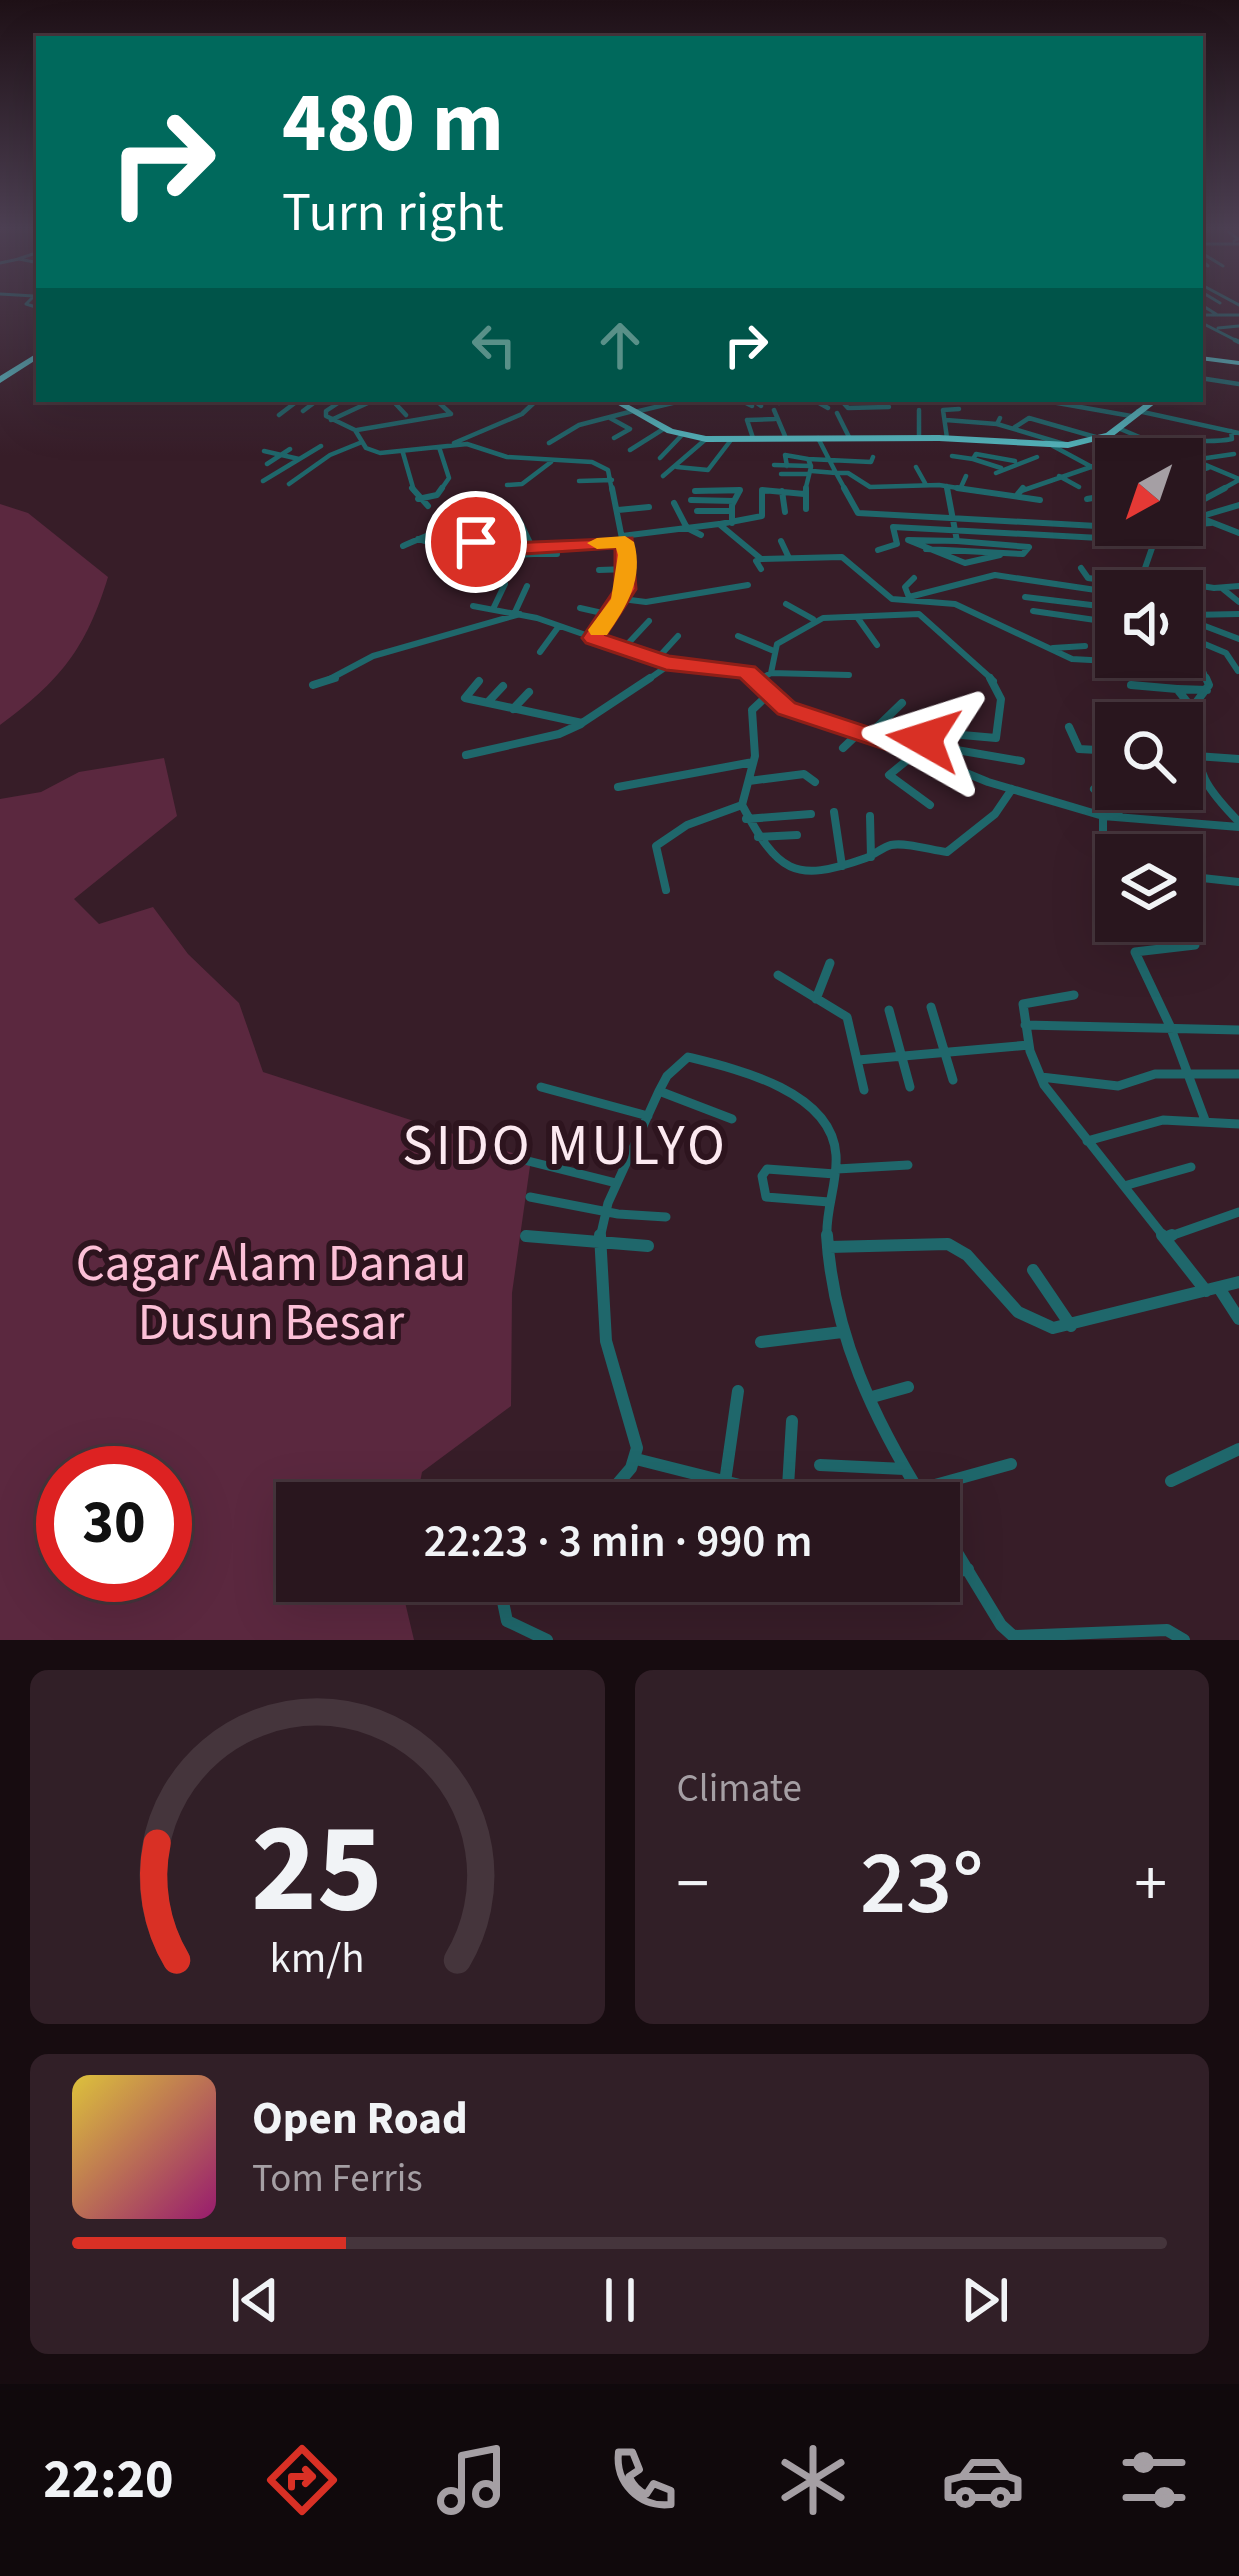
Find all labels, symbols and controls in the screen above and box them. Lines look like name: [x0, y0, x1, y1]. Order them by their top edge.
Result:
text: 480 m: [282, 64, 504, 184]
icon: right: [84, 84, 240, 240]
text: Turn right: [282, 175, 504, 252]
icon: left: [461, 312, 527, 378]
icon: ahead: [587, 312, 653, 378]
icon: right: [713, 312, 779, 378]
north arrow: [1095, 438, 1203, 546]
map controls: [1095, 438, 1203, 942]
pin: [425, 491, 527, 593]
icon: arrive: [443, 509, 509, 575]
button: sound: [1095, 570, 1203, 678]
position arrow: [861, 676, 987, 802]
button: search: [1095, 702, 1203, 810]
button: layers: [1095, 834, 1203, 942]
district label: SIDO MULYO: [402, 1106, 728, 1187]
park label: Cagar Alam Danau Dusun Besar: [76, 1228, 466, 1359]
speed limit sign: 30: [36, 1446, 192, 1602]
text: 22:23 · 3 min · 990 m: [424, 1510, 812, 1574]
text: Climate: [677, 1761, 802, 1817]
text: 25: [251, 1781, 383, 1959]
text: 23°: [860, 1820, 984, 1948]
text: −: [677, 1837, 709, 1931]
text: +: [1134, 1837, 1167, 1931]
text: km/h: [270, 1928, 365, 1989]
text: Open Road: [252, 2087, 468, 2151]
text: Tom Ferris: [252, 2151, 423, 2207]
icon: previous: [222, 2267, 288, 2333]
icon: pause: [587, 2267, 653, 2333]
icon: next: [952, 2267, 1018, 2333]
icon: directions: [260, 2438, 344, 2522]
icon: music: [430, 2438, 514, 2522]
icon: phone: [601, 2438, 685, 2522]
icon: climate: [771, 2438, 855, 2522]
icon: car: [941, 2438, 1025, 2522]
icon: filters: [1112, 2438, 1196, 2522]
text: 22:20: [43, 2442, 173, 2519]

